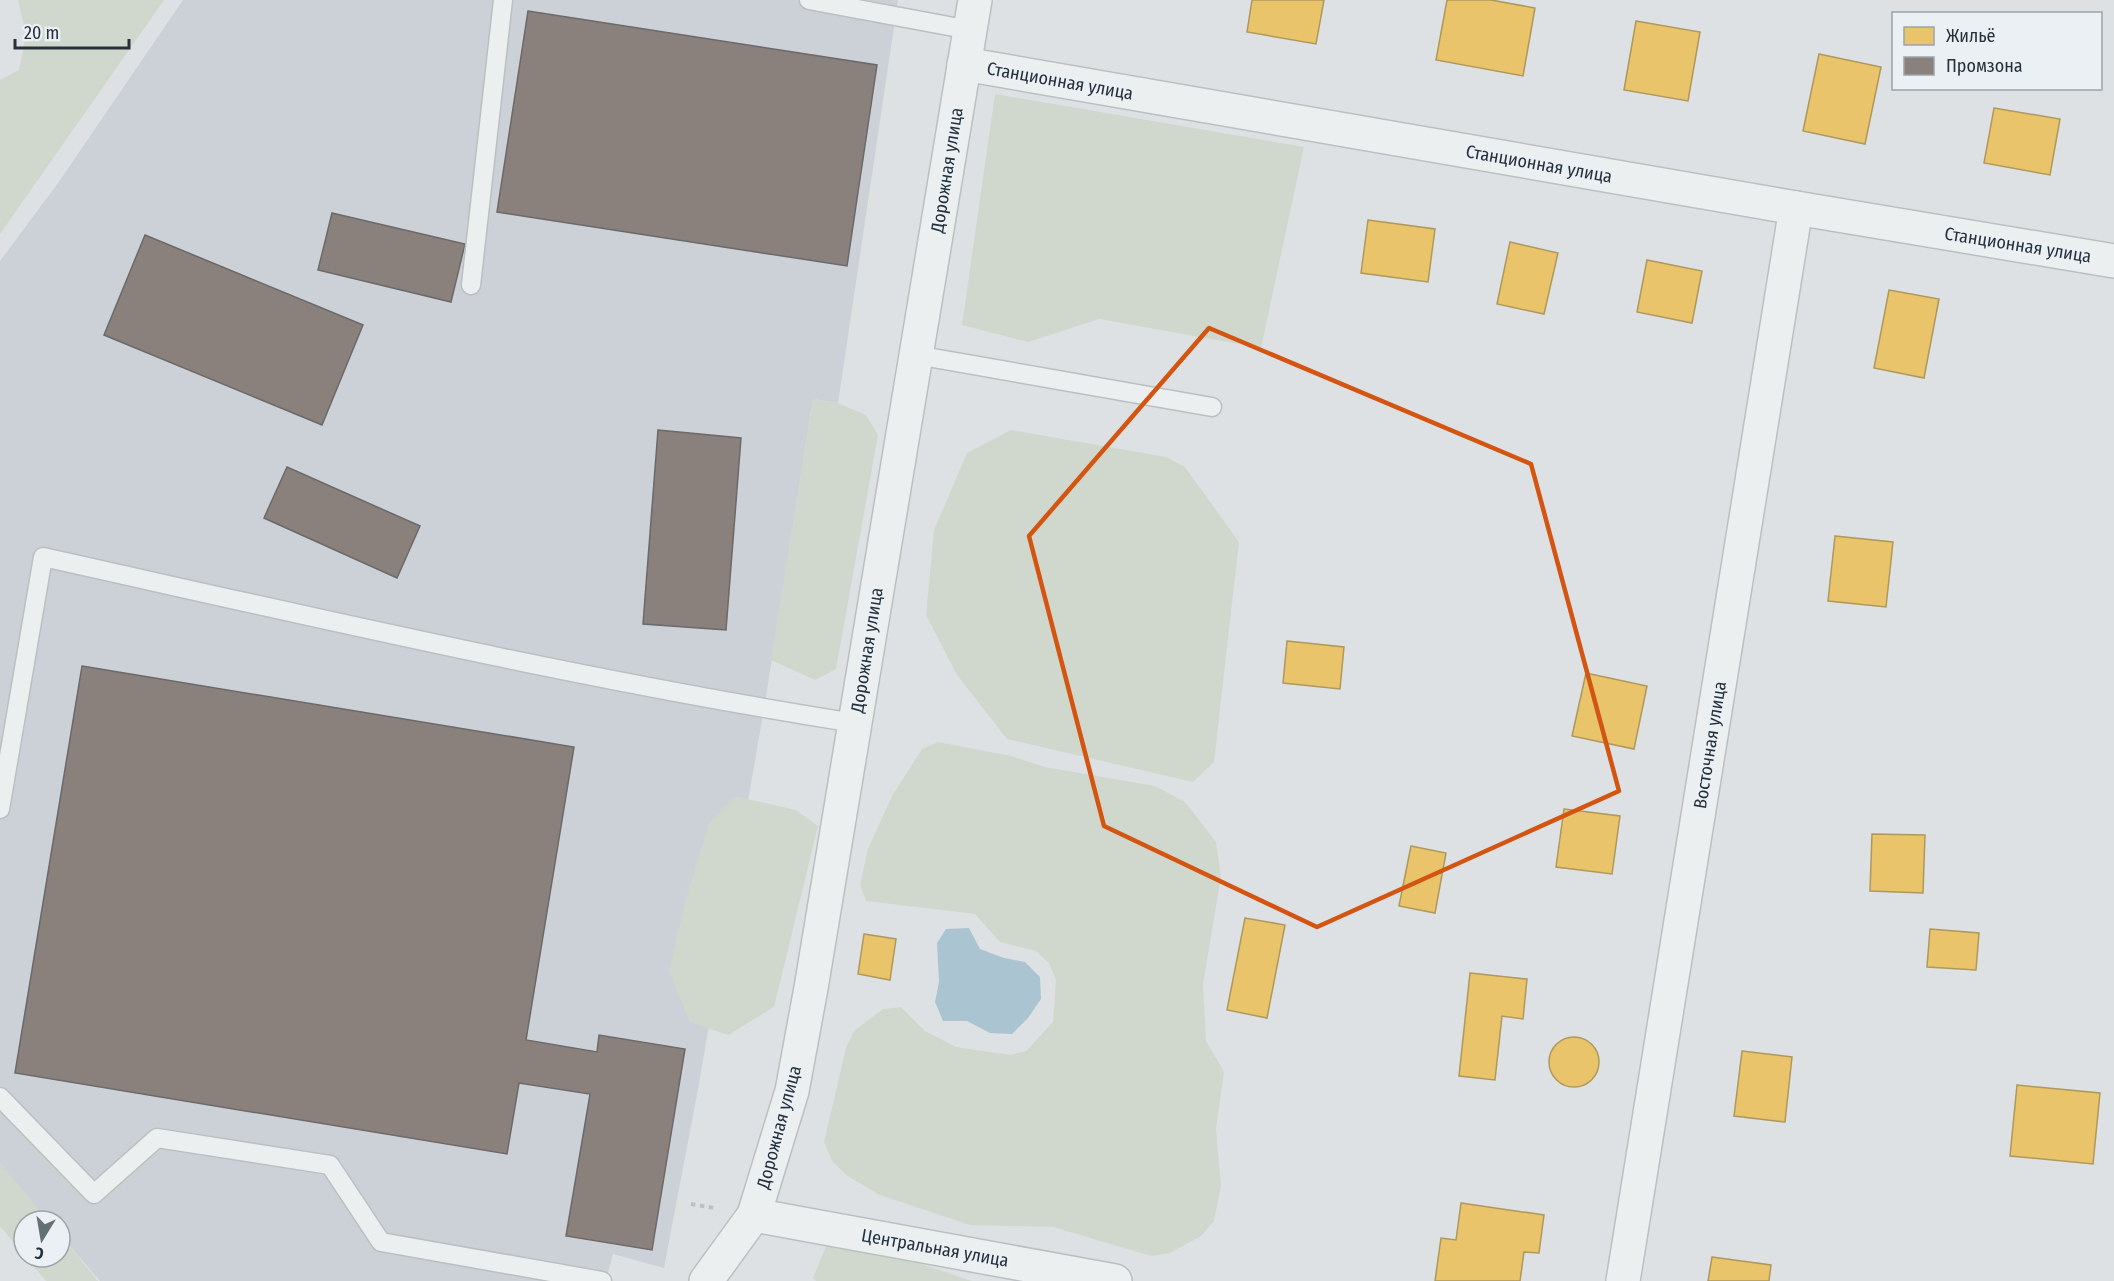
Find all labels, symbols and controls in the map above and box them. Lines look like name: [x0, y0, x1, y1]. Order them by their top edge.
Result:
scale bar: [15, 12, 129, 50]
legend: [1892, 12, 2102, 90]
text: 20 m: [24, 22, 59, 44]
text: Жильё: [1946, 25, 1996, 47]
text: Промзона: [1946, 55, 2023, 77]
street label: Станционная улица: [985, 57, 1135, 105]
street label: Дорожная улица: [926, 106, 968, 235]
street label: Станционная улица: [1464, 140, 1614, 188]
street label: Станционная улица: [1943, 223, 2093, 267]
street label: Дорожная улица: [846, 586, 888, 715]
street label: Восточная улица: [1689, 679, 1731, 810]
street label: Дорожная улица: [752, 1063, 806, 1192]
north arrow: [12, 1209, 72, 1269]
street label: Центральная улица: [860, 1224, 1011, 1272]
text: С: [33, 1243, 45, 1263]

